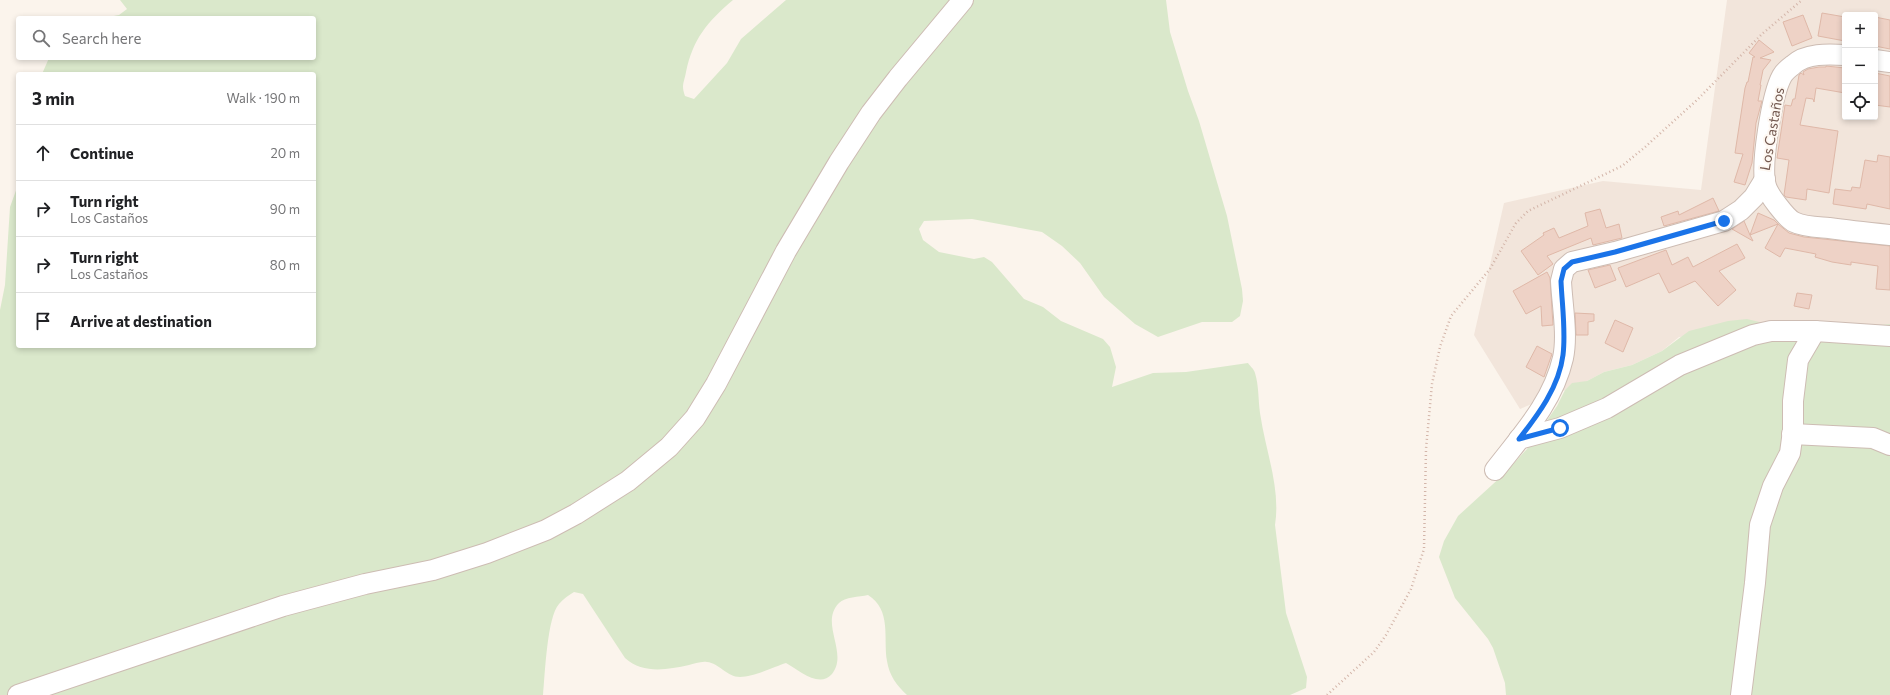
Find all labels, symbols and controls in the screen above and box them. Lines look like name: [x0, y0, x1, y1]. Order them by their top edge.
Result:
map controls: [1842, 12, 1878, 120]
button: +: [1842, 12, 1878, 48]
search box: [16, 16, 316, 60]
icon: search: [30, 27, 52, 49]
text: Search here: [62, 29, 141, 47]
button: −: [1842, 48, 1878, 84]
button: locate: [1842, 84, 1878, 120]
street label: Los Castaños: [1756, 86, 1787, 172]
text: 3 min: [32, 88, 75, 109]
text: Walk · 190 m: [226, 90, 300, 106]
icon: ahead: [32, 142, 54, 164]
text: Continue: [70, 144, 134, 162]
text: 20 m: [271, 145, 300, 161]
text: Turn right: [70, 192, 139, 210]
icon: right: [32, 198, 54, 220]
text: 90 m: [270, 201, 300, 217]
text: Los Castaños: [70, 210, 148, 226]
route end: [1715, 212, 1733, 230]
text: Turn right: [70, 248, 139, 266]
icon: right: [32, 254, 54, 276]
text: 80 m: [270, 257, 300, 273]
text: Los Castaños: [70, 266, 148, 282]
icon: arrive: [32, 310, 54, 332]
text: Arrive at destination: [70, 312, 212, 330]
route start: [1551, 419, 1569, 437]

